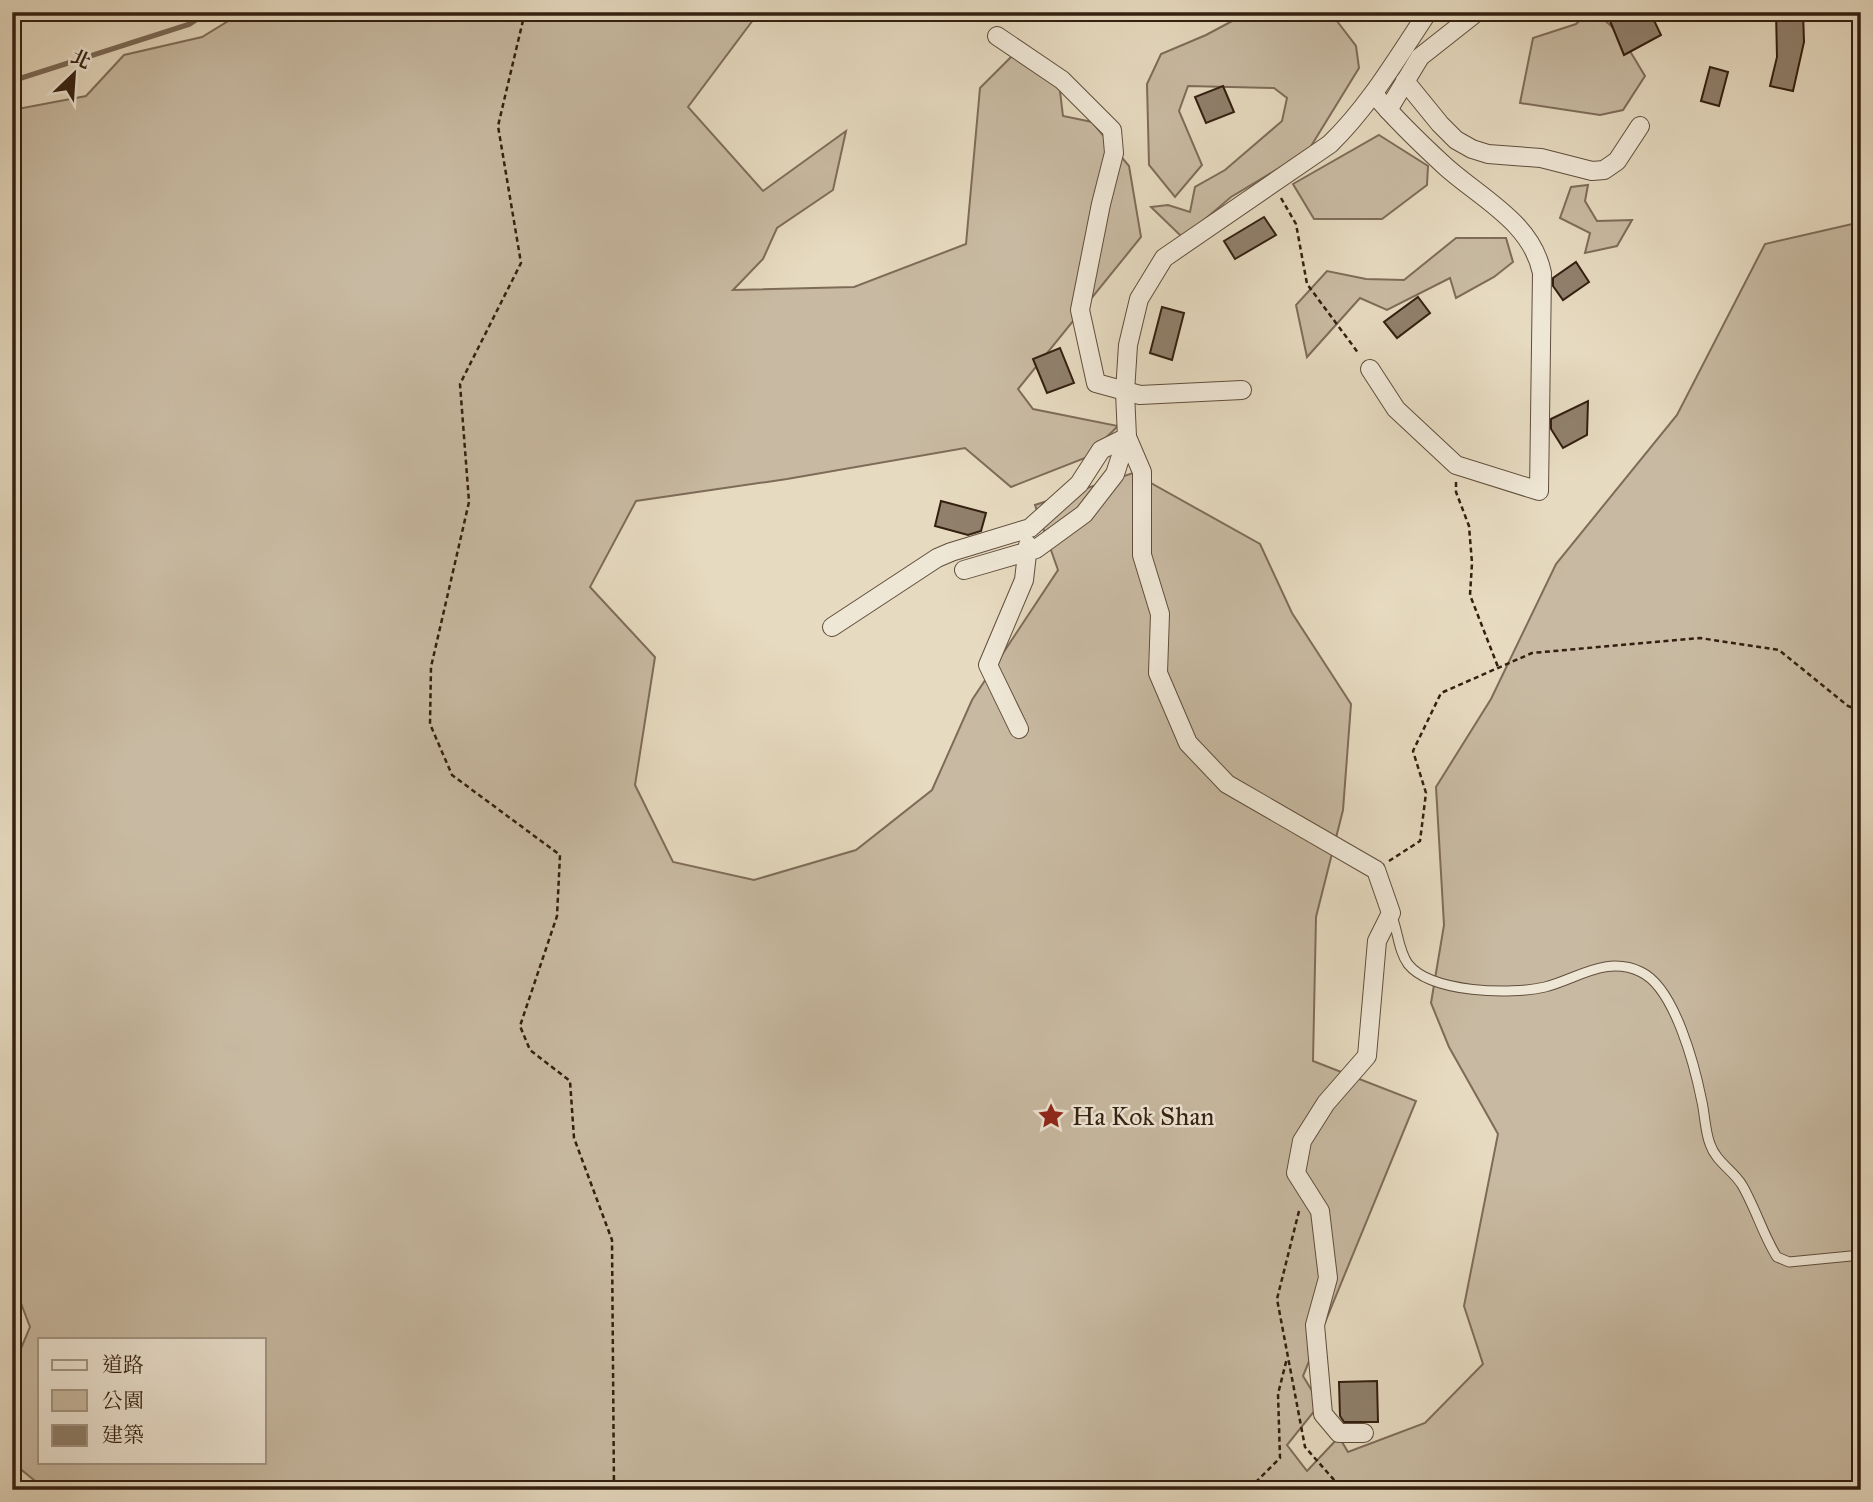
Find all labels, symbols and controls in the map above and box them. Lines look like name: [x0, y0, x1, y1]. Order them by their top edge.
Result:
north arrow: [38, 38, 108, 108]
text: 北: [67, 45, 94, 73]
place label: Ha Kok Shan: [1072, 1100, 1214, 1132]
place icon: Ha Kok Shan: [1036, 1101, 1066, 1131]
legend: [38, 1338, 266, 1464]
text: 道路: [102, 1352, 144, 1378]
text: 公園: [102, 1388, 144, 1414]
text: 建築: [102, 1422, 144, 1448]

